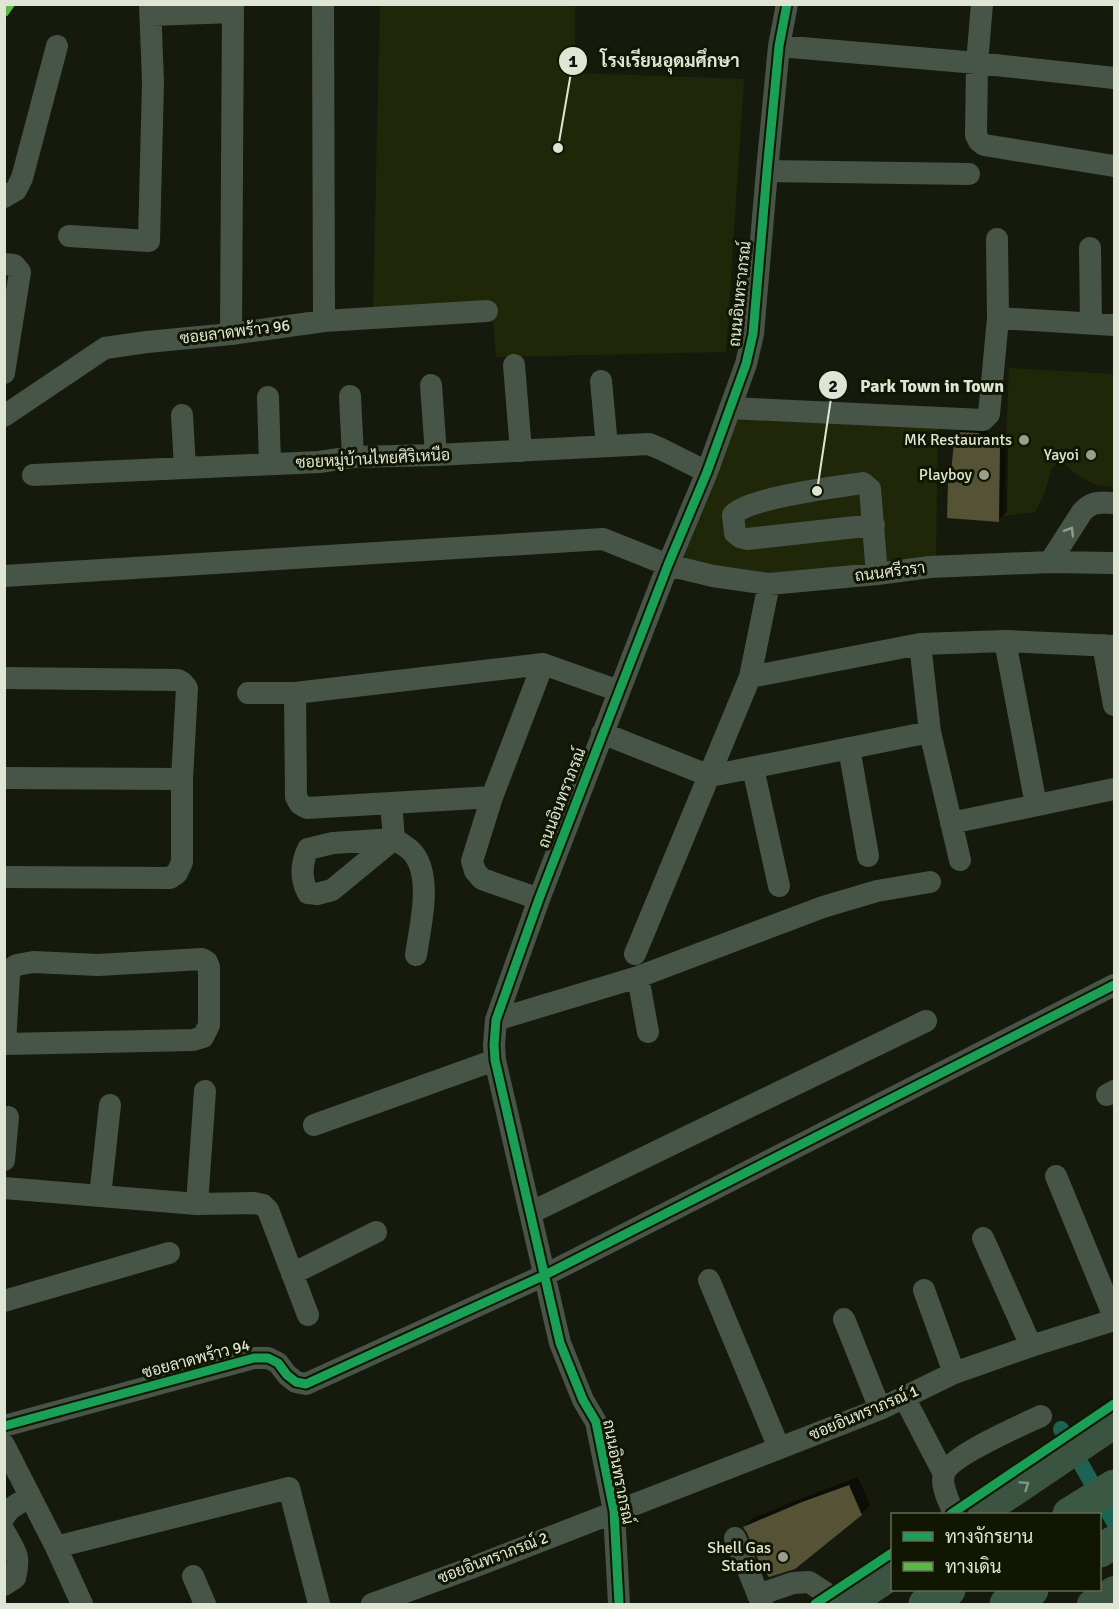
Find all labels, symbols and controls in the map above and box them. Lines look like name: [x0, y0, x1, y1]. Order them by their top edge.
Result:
callout: โรงเรียนอุดมศึกษา: [558, 43, 752, 79]
text: โรงเรียนอุดมศึกษา: [599, 48, 740, 75]
text: 1: [568, 50, 578, 72]
street label: ถนนอินทราภรณ์: [722, 240, 755, 348]
street label: ซอยลาดพร้าว 96: [179, 314, 291, 349]
callout: Park Town in Town: [818, 367, 1016, 403]
text: 2: [828, 375, 838, 397]
text: Park Town in Town: [860, 375, 1004, 397]
place label: MK Restaurants: [904, 430, 1012, 450]
marker: MK Restaurants: [1017, 433, 1031, 447]
street label: ซอยหมู่บ้านไทยศิริเหนือ: [295, 443, 451, 474]
place label: Yayoi: [1044, 445, 1079, 465]
marker: Yayoi: [1084, 448, 1098, 462]
place label: Playboy: [919, 465, 973, 485]
marker: Playboy: [977, 468, 991, 482]
one-way arrow: [1063, 526, 1074, 537]
street label: ถนนศรีวรา: [853, 556, 926, 586]
street label: ถนนอินทราภรณ์: [531, 744, 590, 851]
street label: ซอยลาดพร้าว 94: [140, 1334, 253, 1383]
street label: ซอยอินทราภรณ์ 1: [805, 1378, 922, 1445]
street label: ถนนอินทราภรณ์: [598, 1417, 641, 1526]
one-way arrow: [1018, 1482, 1029, 1493]
legend: [891, 1513, 1101, 1591]
street label: ซอยอินทราภรณ์ 2: [434, 1525, 551, 1588]
text: ทางจักรยาน: [945, 1526, 1033, 1548]
place label: Shell Gas Station: [707, 1538, 771, 1576]
marker: Shell Gas Station: [776, 1550, 790, 1564]
text: ทางเดิน: [945, 1556, 1001, 1578]

